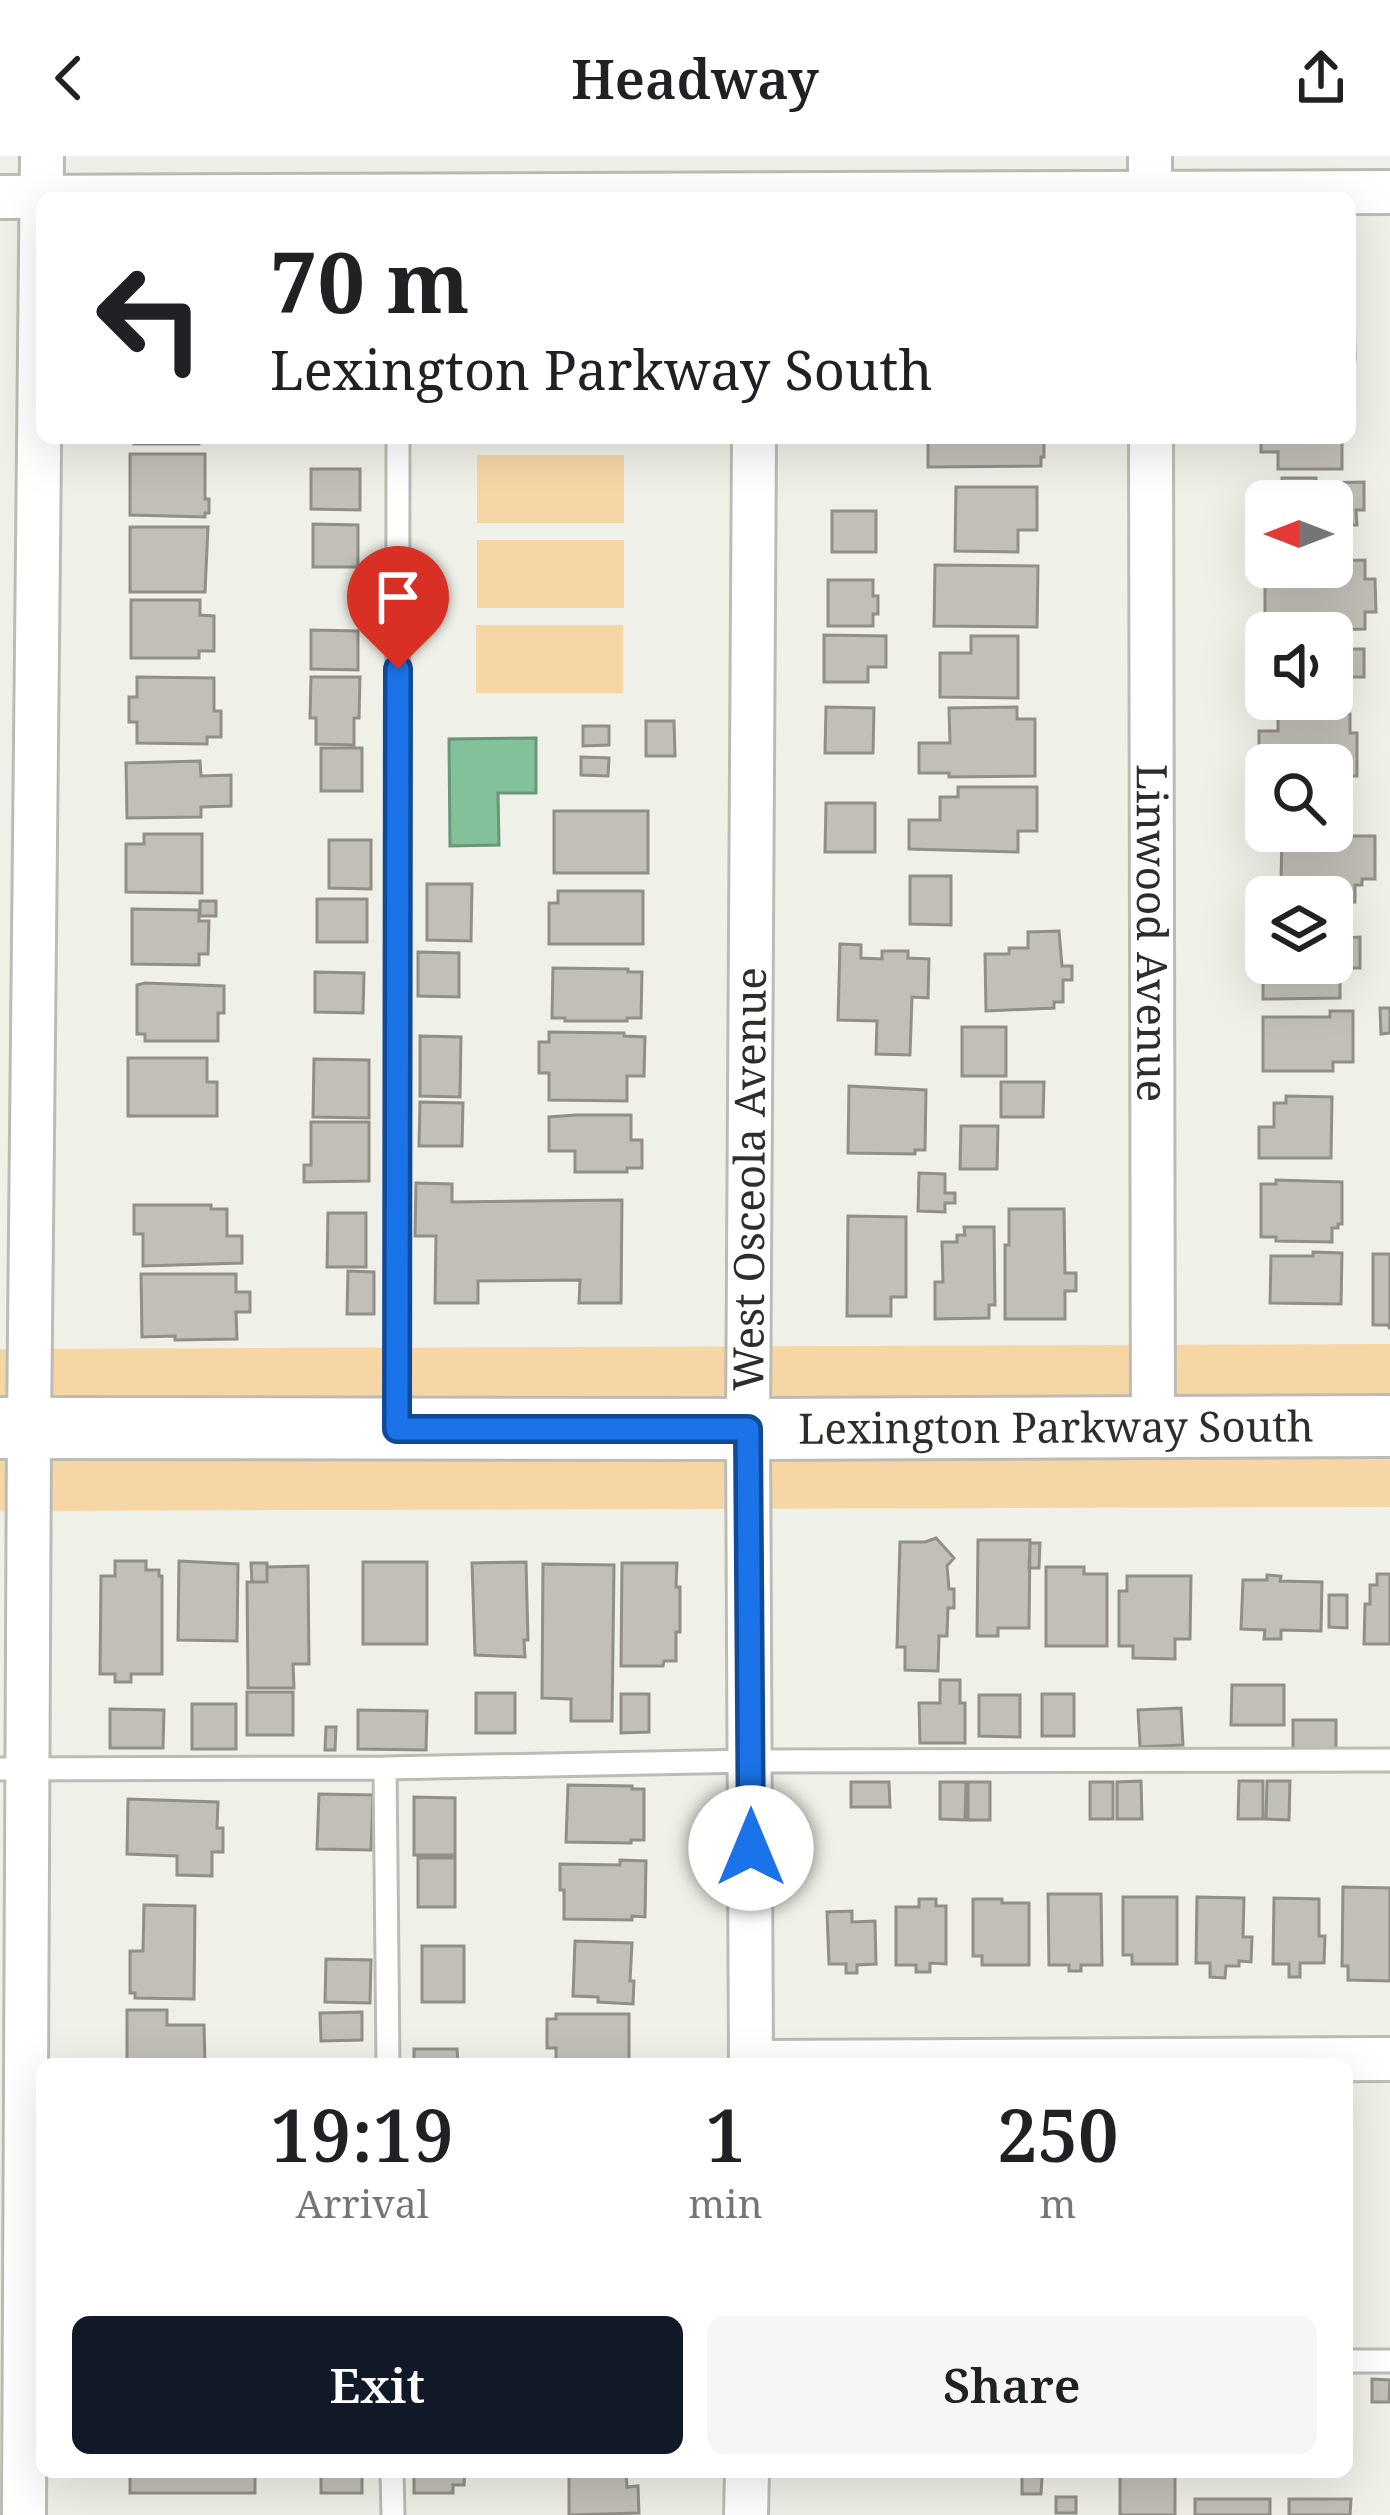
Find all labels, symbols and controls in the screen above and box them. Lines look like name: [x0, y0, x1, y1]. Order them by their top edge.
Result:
text: Headway: [571, 41, 819, 115]
icon: back: [36, 45, 102, 111]
icon: share: [1288, 45, 1354, 111]
text: 70 m: [270, 223, 470, 338]
icon: left: [72, 240, 228, 396]
text: Lexington Parkway South: [270, 332, 933, 406]
north arrow: [1245, 480, 1353, 588]
map controls: [1245, 480, 1353, 984]
pin: [347, 546, 449, 669]
icon: arrive: [365, 564, 431, 630]
button: sound: [1245, 612, 1353, 720]
button: search: [1245, 744, 1353, 852]
street label: Linwood Avenue: [1125, 764, 1182, 1102]
button: layers: [1245, 876, 1353, 984]
street label: West Osceola Avenue: [718, 967, 778, 1391]
street label: Lexington Parkway South: [798, 1396, 1314, 1456]
position arrow: [688, 1785, 814, 1911]
text: 19:19: [270, 2085, 454, 2183]
text: 1: [705, 2085, 746, 2183]
text: 250: [997, 2085, 1119, 2183]
text: Arrival: [295, 2176, 429, 2229]
text: min: [688, 2176, 763, 2229]
text: m: [1039, 2176, 1076, 2229]
button: Exit: [72, 2316, 683, 2454]
button: Share: [707, 2316, 1317, 2454]

